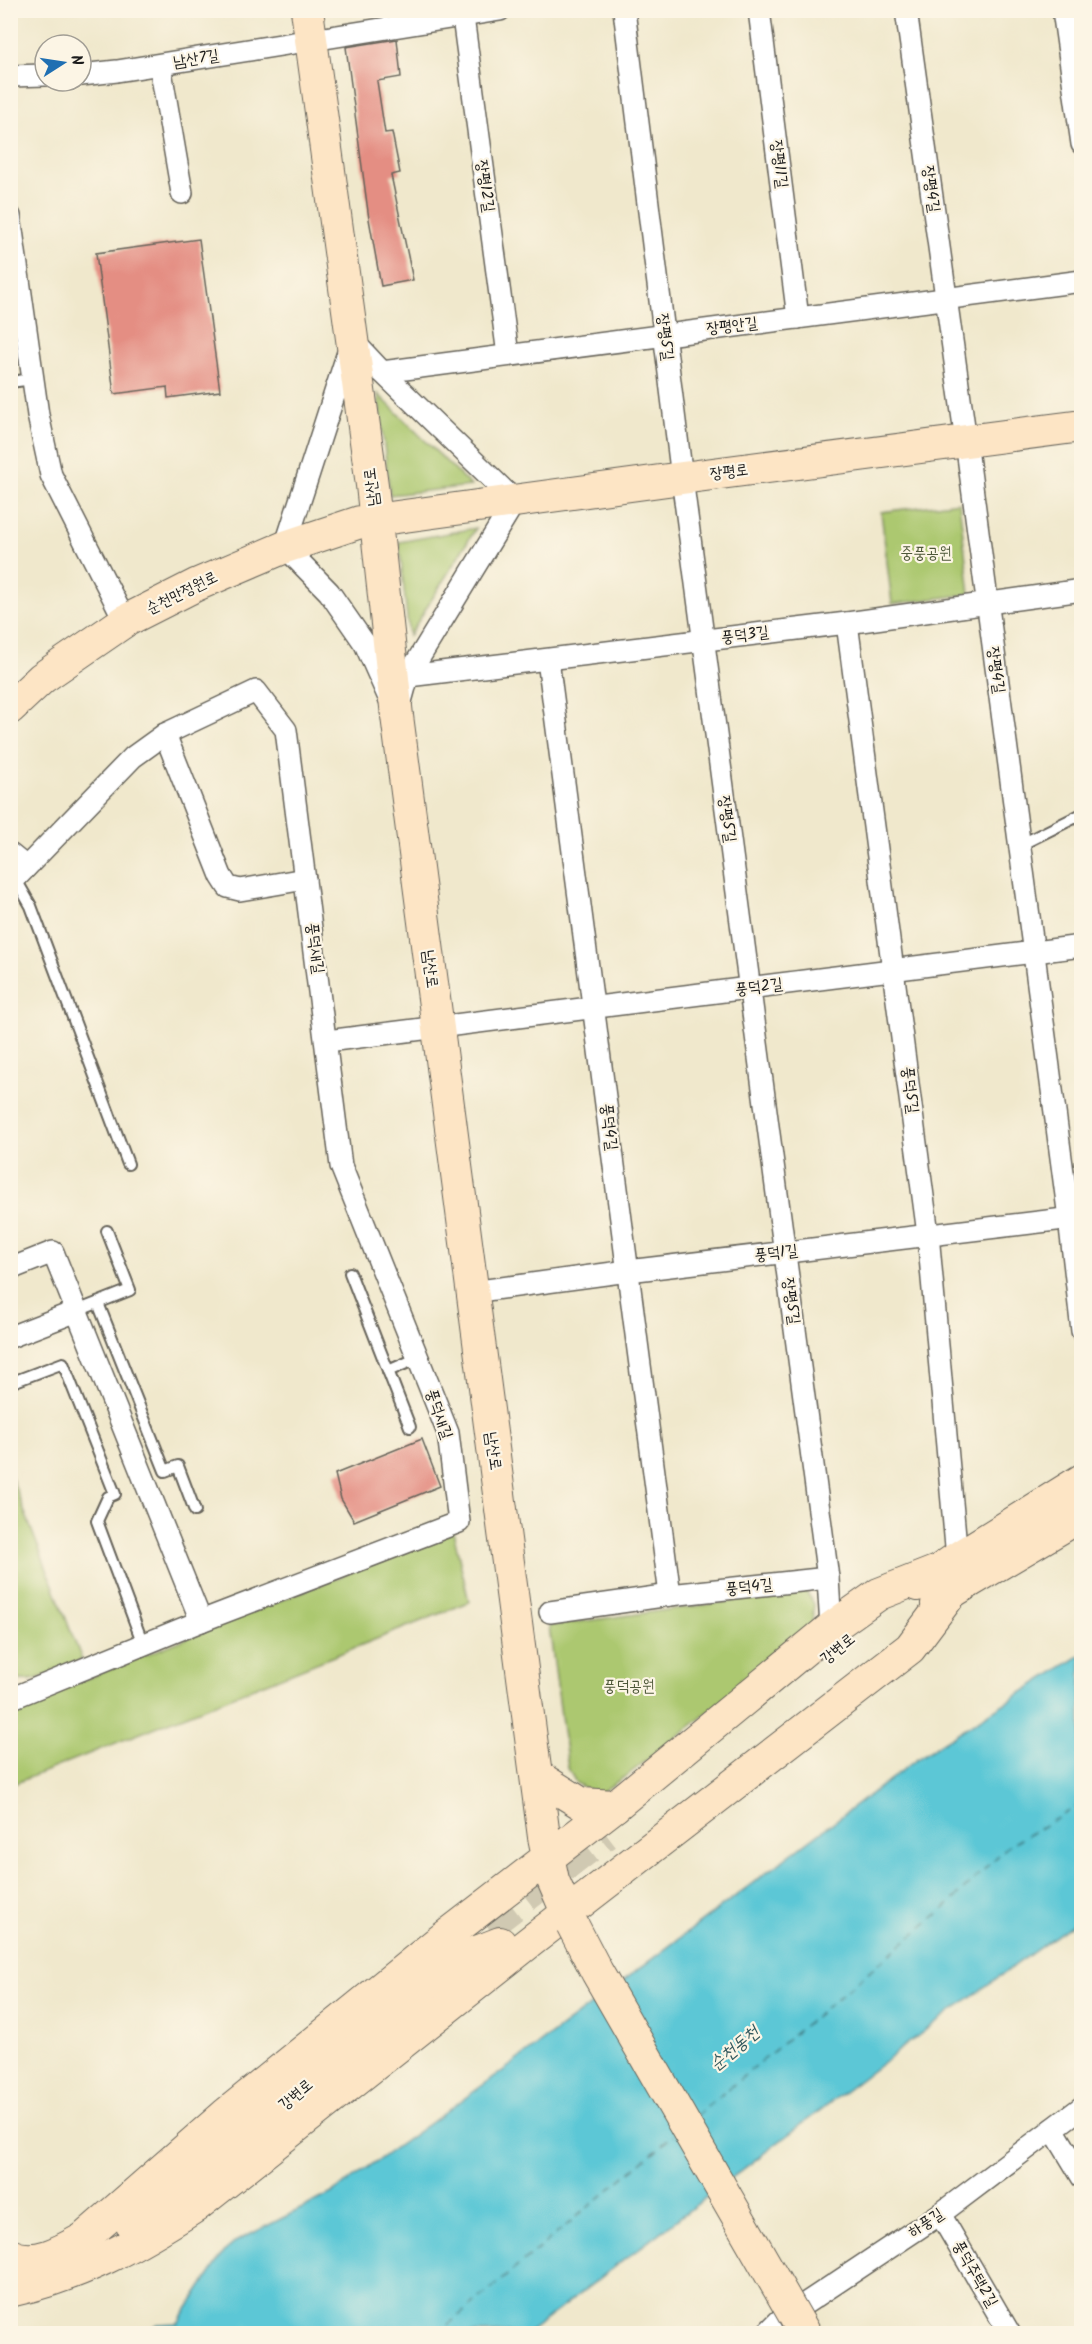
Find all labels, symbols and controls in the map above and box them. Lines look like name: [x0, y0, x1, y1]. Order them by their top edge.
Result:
north arrow: [33, 33, 93, 93]
street label: 남산7길: [171, 43, 221, 75]
text: N: [63, 53, 89, 68]
street label: 장평11길: [764, 138, 794, 190]
street label: 장평12길: [469, 158, 501, 214]
street label: 장평4길: [915, 164, 947, 214]
street label: 장평안길: [705, 310, 759, 342]
street label: 장평5길: [650, 312, 680, 362]
street label: 장평로: [708, 457, 750, 487]
street label: 남산로: [357, 466, 387, 508]
park label: 중풍공원: [900, 541, 952, 566]
street label: 순천만정원로: [142, 565, 222, 621]
street label: 풍덕3길: [720, 620, 770, 650]
street label: 장평4길: [980, 645, 1012, 695]
street label: 장평5길: [711, 794, 743, 844]
street label: 풍덕새길: [299, 921, 331, 975]
street label: 남산로: [415, 948, 445, 990]
street label: 풍덕2길: [734, 972, 784, 1002]
street label: 풍덕5길: [895, 1065, 925, 1115]
street label: 풍덕4길: [594, 1102, 624, 1152]
street label: 풍덕1길: [753, 1238, 799, 1268]
street label: 장평5길: [775, 1276, 807, 1326]
street label: 풍덕새길: [419, 1386, 459, 1443]
street label: 남산로: [478, 1430, 508, 1472]
street label: 풍덕4길: [724, 1572, 774, 1602]
street label: 강변로: [815, 1627, 861, 1671]
park label: 풍덕공원: [603, 1674, 655, 1699]
water label: 순천동천: [703, 2018, 768, 2079]
street label: 강변로: [273, 2073, 319, 2117]
street label: 하풍길: [903, 2202, 949, 2244]
street label: 풍덕주택2길: [946, 2236, 1004, 2312]

